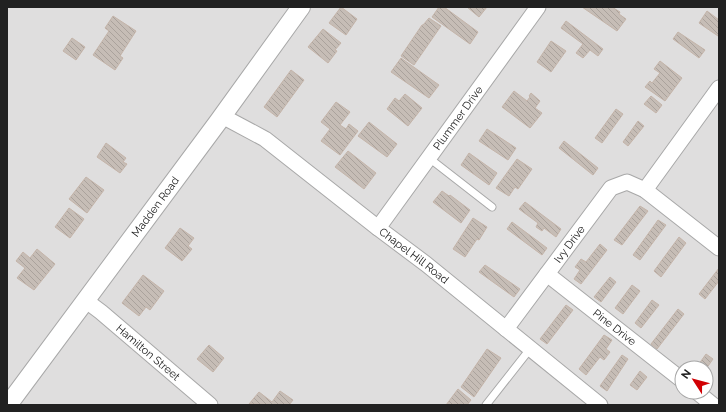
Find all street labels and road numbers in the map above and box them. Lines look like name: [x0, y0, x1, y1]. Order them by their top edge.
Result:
street label: Plummer Drive: [430, 83, 486, 152]
street label: Madden Road: [129, 174, 182, 239]
street label: Ivy Drive: [551, 222, 588, 265]
street label: Chapel Hill Road: [377, 225, 452, 286]
street label: Pine Drive: [590, 306, 639, 348]
street label: Hamilton Street: [114, 321, 183, 383]

